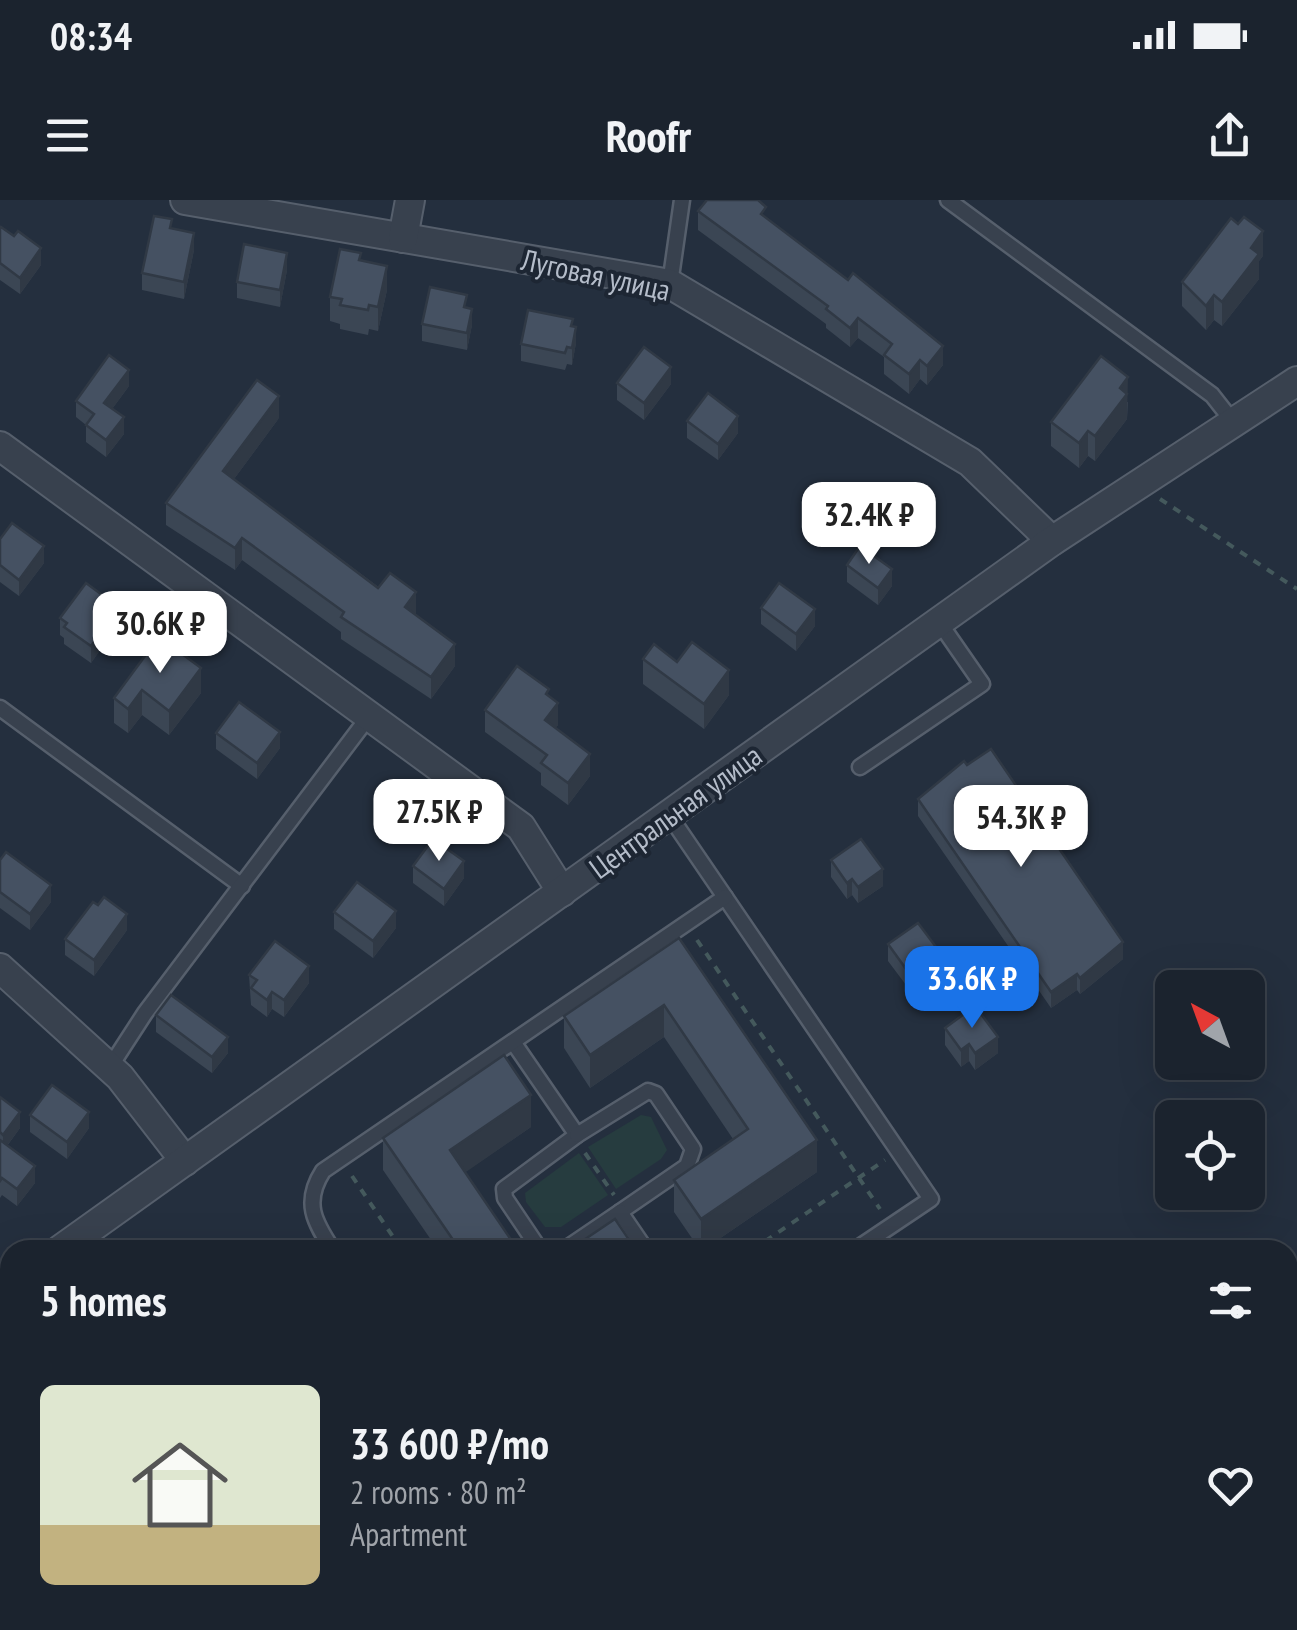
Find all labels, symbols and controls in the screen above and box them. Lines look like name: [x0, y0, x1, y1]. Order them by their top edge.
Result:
text: 08:34: [50, 11, 132, 60]
text: Roofr: [606, 106, 691, 164]
icon: menu: [40, 108, 95, 163]
icon: share: [1202, 108, 1257, 163]
street label: Луговая улица: [517, 239, 674, 309]
pin: 32.4K ₽: [777, 482, 961, 567]
text: 32.4K ₽: [824, 493, 914, 535]
pin: 30.6K ₽: [68, 591, 252, 676]
text: 30.6K ₽: [115, 602, 205, 644]
street label: Центральная улица: [581, 735, 769, 887]
pin: 27.5K ₽: [347, 779, 531, 864]
pin: 54.3K ₽: [929, 785, 1113, 870]
text: 27.5K ₽: [395, 790, 483, 832]
text: 54.3K ₽: [976, 796, 1066, 838]
pin: 33.6K ₽: [880, 946, 1064, 1031]
text: 33.6K ₽: [927, 957, 1017, 999]
north arrow: [1155, 970, 1265, 1080]
map controls: [1155, 970, 1265, 1210]
button: locate: [1155, 1100, 1265, 1210]
text: 5 homes: [40, 1273, 167, 1328]
icon: filters: [1203, 1273, 1258, 1328]
text: 33 600 ₽/mo: [350, 1416, 549, 1471]
icon: home: [120, 1425, 240, 1545]
icon: heart: [1203, 1458, 1258, 1513]
text: 2 rooms · 80 m²: [350, 1471, 527, 1513]
text: Apartment: [350, 1513, 467, 1555]

